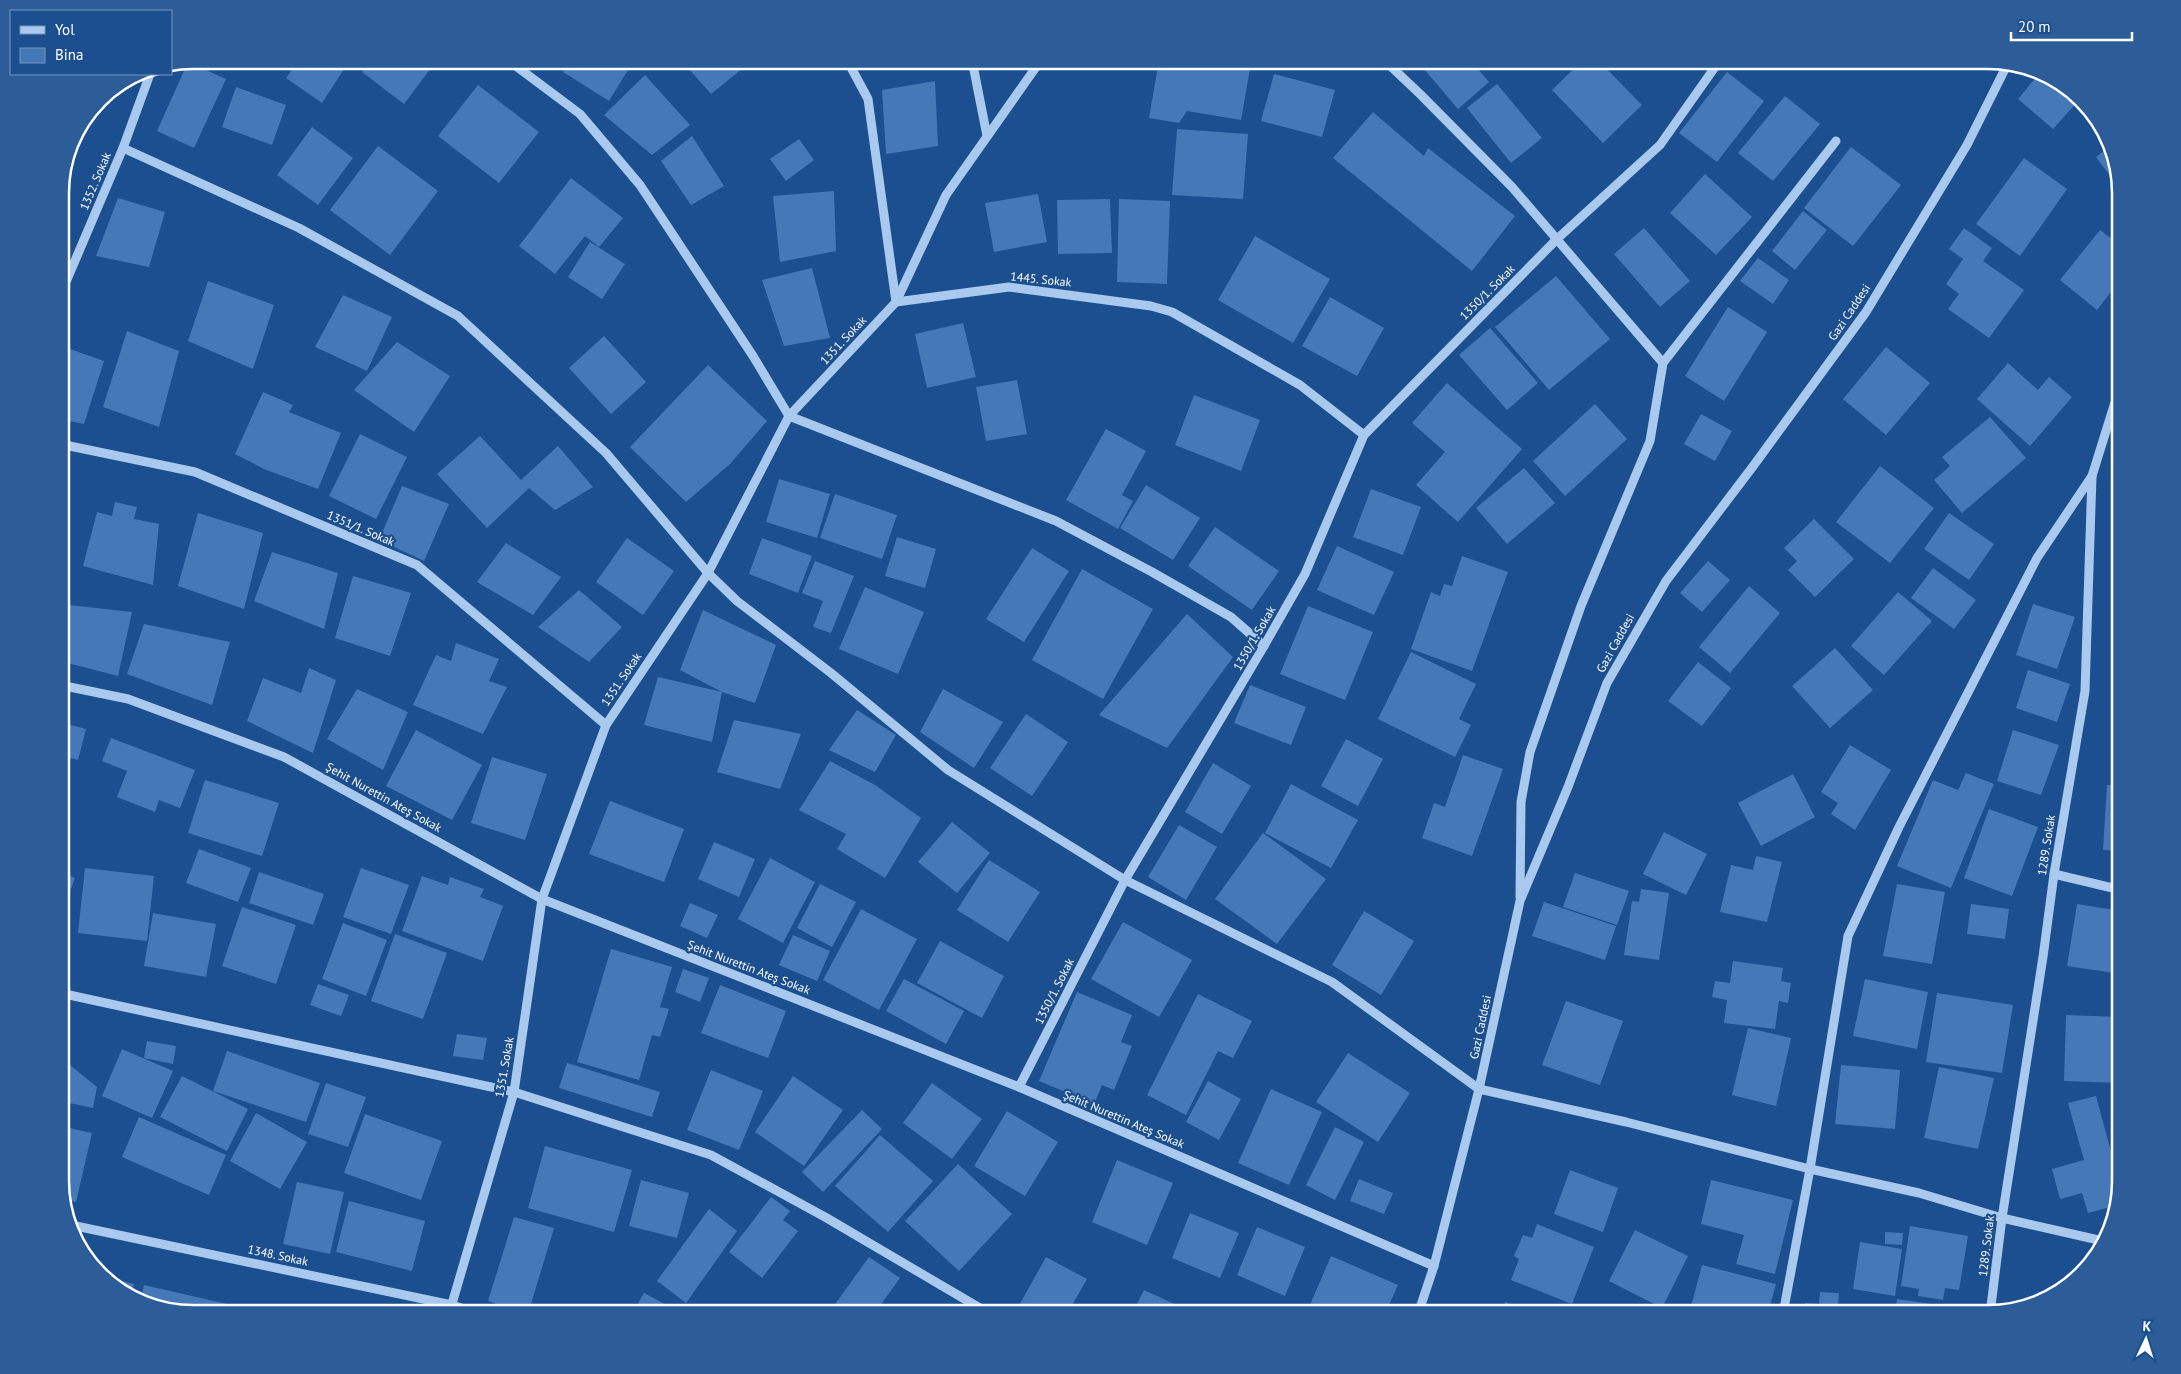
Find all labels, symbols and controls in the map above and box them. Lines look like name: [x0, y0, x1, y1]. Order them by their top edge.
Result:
legend: [10, 10, 172, 75]
scale bar: [2011, 10, 2132, 42]
text: 20 m: [2018, 17, 2051, 36]
text: Yol: [55, 20, 75, 39]
text: Bina: [55, 45, 83, 64]
street label: 1352. Sokak: [76, 150, 114, 212]
street label: 1350/1. Sokak: [1456, 261, 1518, 323]
street label: 1445. Sokak: [1010, 268, 1072, 290]
street label: Gazi Caddesi: [1825, 281, 1873, 343]
street label: 1351. Sokak: [817, 312, 870, 368]
street label: 1351/1. Sokak: [325, 507, 397, 549]
street label: 1350/1. Sokak: [1229, 603, 1279, 673]
street label: Gazi Caddesi: [1593, 611, 1637, 675]
street label: 1351. Sokak: [598, 649, 644, 709]
street label: Şehit Nurettin Ateş Sokak: [323, 759, 445, 835]
street label: 1289. Sokak: [2034, 813, 2058, 876]
street label: Şehit Nurettin Ateş Sokak: [685, 937, 813, 997]
street label: 1350/1. Sokak: [1031, 955, 1077, 1027]
street label: Gazi Caddesi: [1466, 994, 1494, 1060]
street label: 1351. Sokak: [491, 1035, 517, 1098]
street label: Şehit Nurettin Ateş Sokak: [1061, 1087, 1187, 1151]
street label: 1289. Sokak: [1975, 1214, 1997, 1277]
street label: 1348. Sokak: [246, 1241, 310, 1269]
north arrow: [2121, 1314, 2171, 1364]
text: K: [2142, 1317, 2152, 1335]

